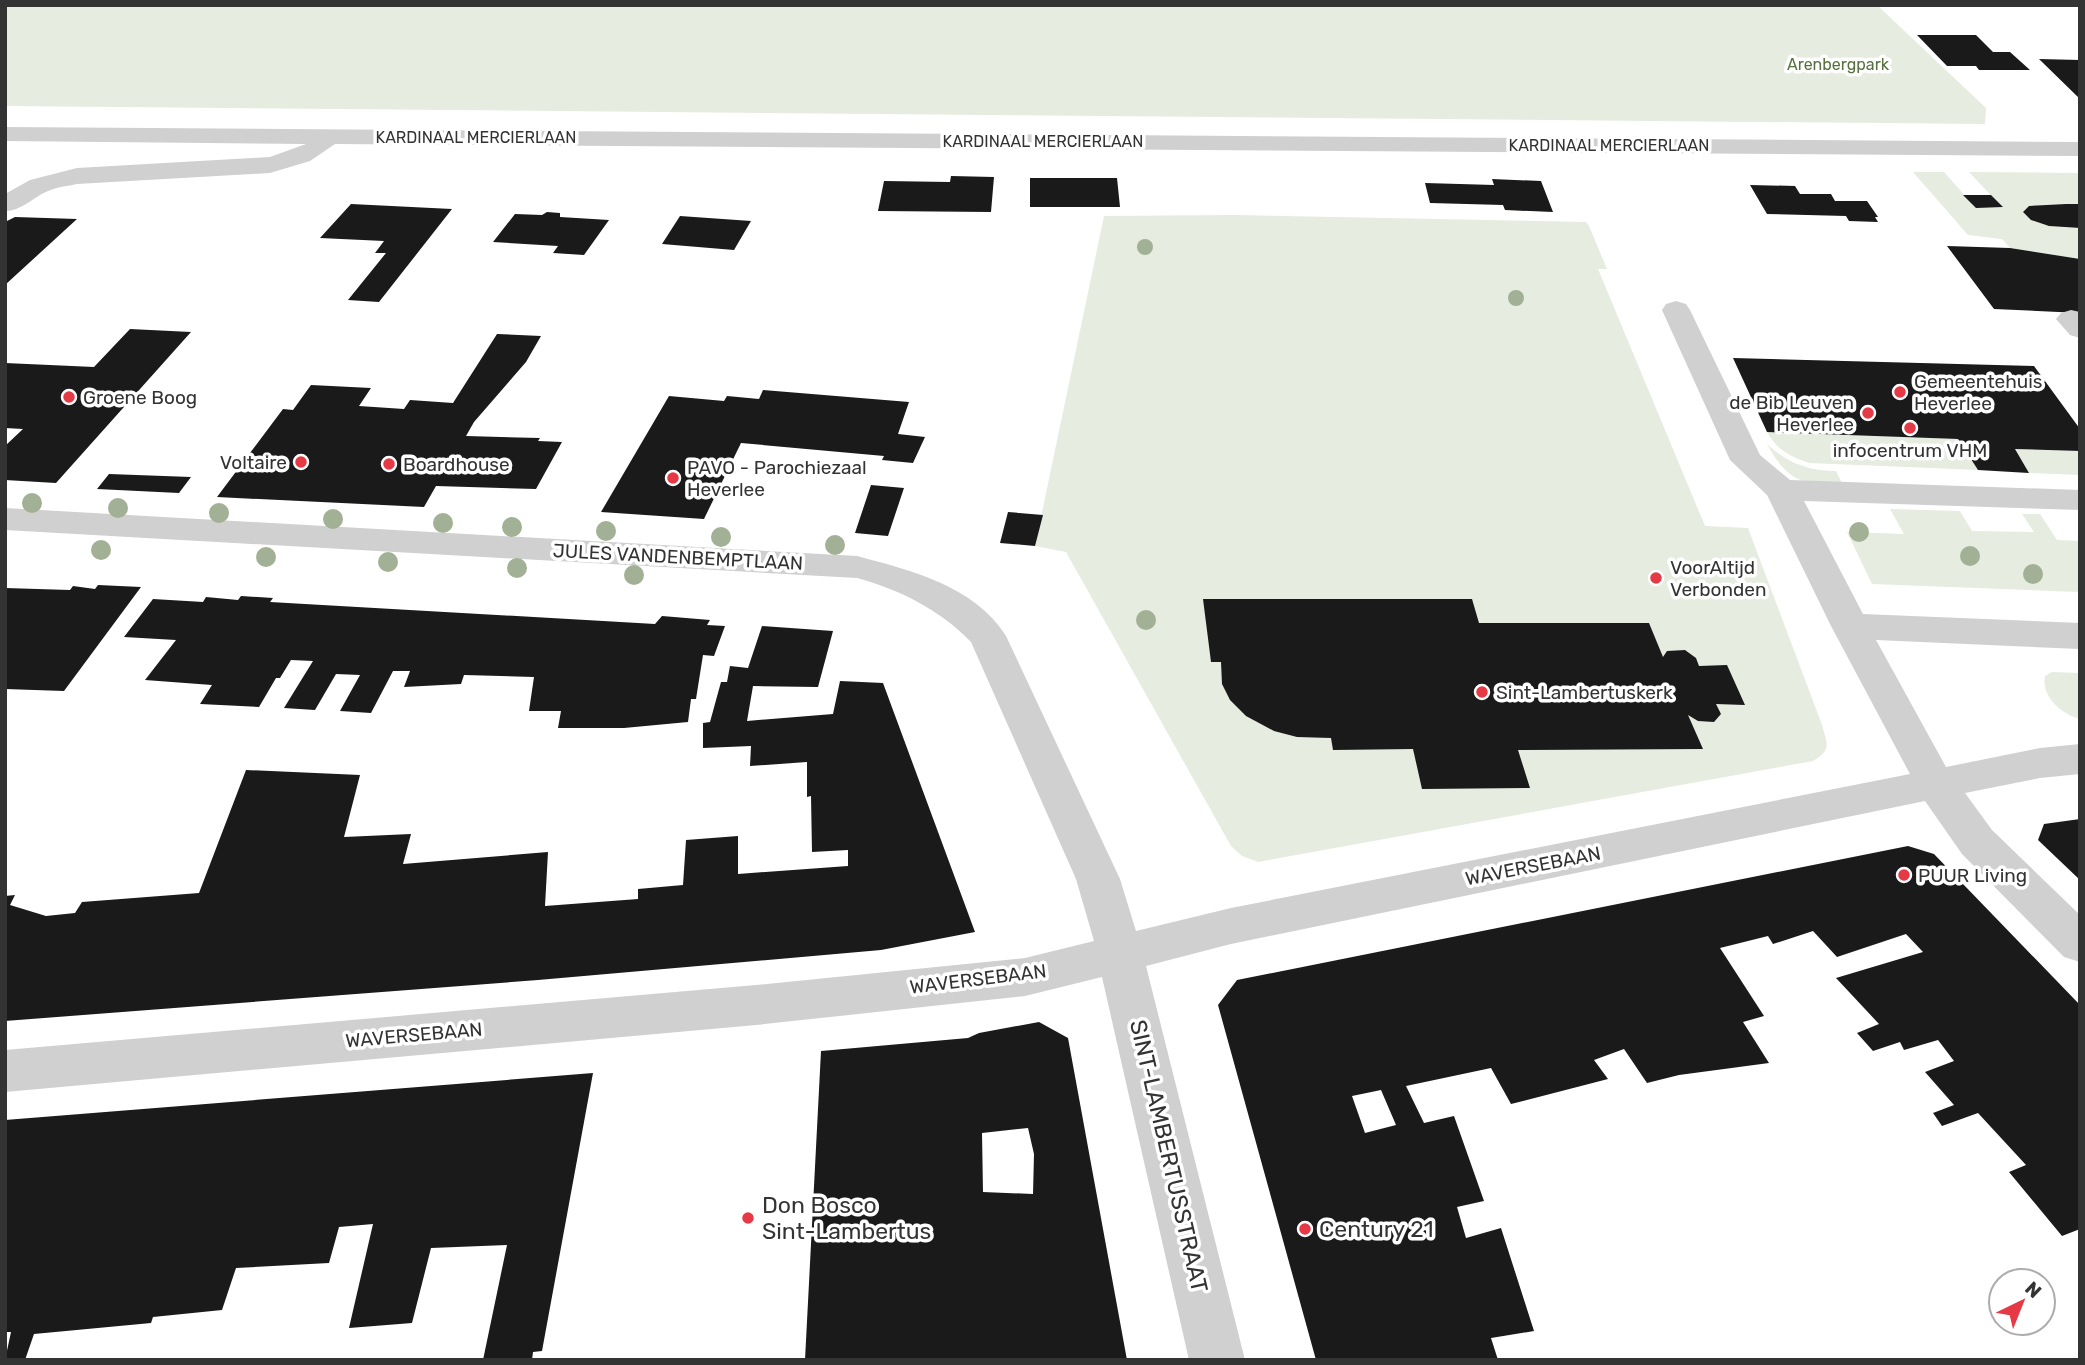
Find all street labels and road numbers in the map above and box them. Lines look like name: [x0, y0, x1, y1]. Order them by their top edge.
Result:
street label: KARDINAAL MERCIERLAAN: [376, 128, 576, 147]
street label: KARDINAAL MERCIERLAAN: [943, 132, 1143, 151]
street label: KARDINAAL MERCIERLAAN: [1509, 136, 1709, 155]
street label: JULES VANDENBEMPTLAAN: [552, 539, 804, 575]
street label: WAVERSEBAAN: [1463, 842, 1603, 890]
street label: WAVERSEBAAN: [908, 959, 1048, 999]
street label: SINT-LAMBERTUSSTRAAT: [1124, 1017, 1214, 1295]
street label: WAVERSEBAAN: [345, 1018, 483, 1052]

